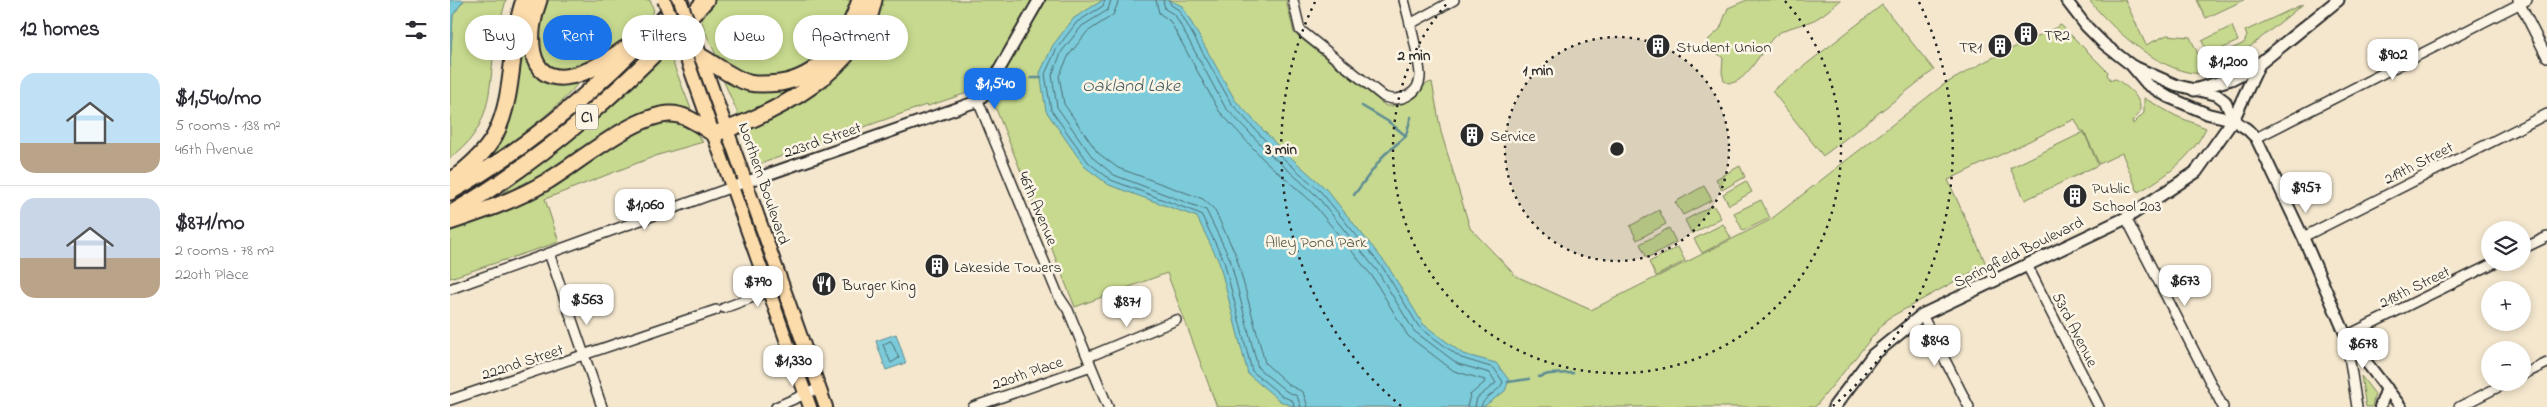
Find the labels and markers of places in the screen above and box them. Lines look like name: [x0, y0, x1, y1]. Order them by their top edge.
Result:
building icon: TR2: [2013, 21, 2039, 47]
place label: TR2: [2044, 24, 2070, 48]
building icon: Student Union: [1645, 33, 1671, 59]
building icon: TR1: [1987, 33, 2013, 59]
place label: Student Union: [1676, 36, 1771, 60]
place label: TR1: [1959, 36, 1982, 60]
pin: $902: [2363, 38, 2423, 81]
pin: $1,200: [2187, 46, 2269, 88]
pin: $1,540: [954, 68, 1036, 110]
building icon: Service: [1459, 122, 1485, 148]
place label: Service: [1490, 125, 1537, 149]
centre of rings: [1608, 140, 1626, 158]
pin: $957: [2276, 172, 2336, 214]
place label: Public School 203: [2092, 177, 2161, 219]
building icon: Public School 203: [2062, 183, 2088, 209]
pin: $1,060: [604, 188, 686, 231]
building icon: Lakeside Towers: [924, 253, 950, 279]
place label: Lakeside Towers: [954, 256, 1062, 280]
pin: $673: [2155, 264, 2215, 307]
pin: $790: [728, 266, 788, 308]
restaurant icon: Burger King: [811, 271, 837, 297]
place label: Burger King: [841, 274, 916, 298]
pin: $563: [557, 284, 617, 326]
pin: $871: [1097, 286, 1157, 328]
pin: $843: [1905, 324, 1965, 367]
pin: $678: [2333, 328, 2393, 370]
pin: $1,330: [752, 344, 834, 387]

